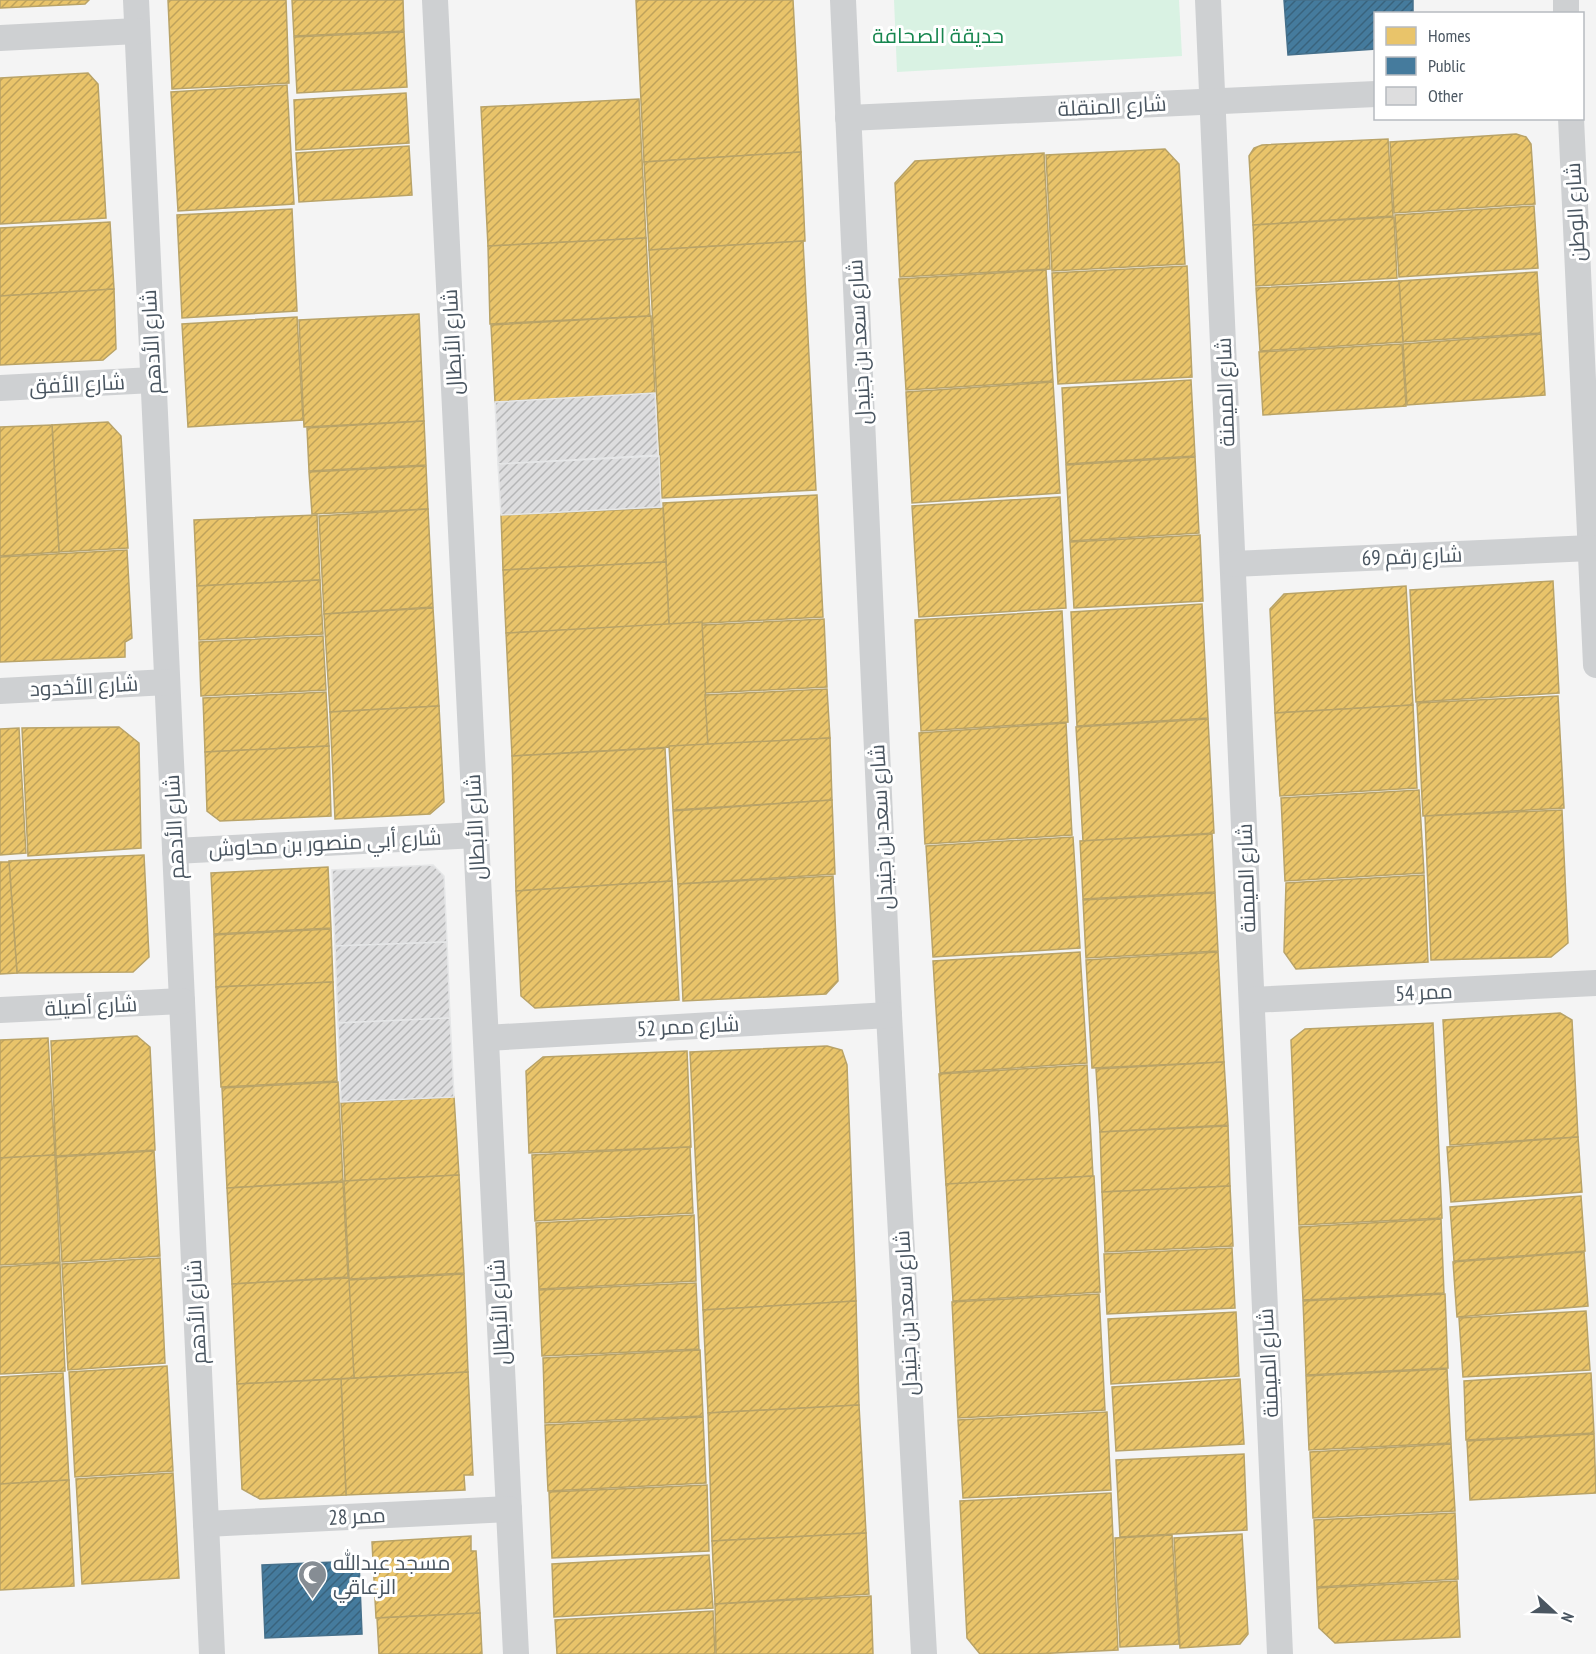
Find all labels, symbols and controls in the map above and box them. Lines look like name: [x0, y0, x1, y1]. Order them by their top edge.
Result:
legend: [1374, 12, 1584, 120]
park label: حديقة الصحافة: [872, 22, 1004, 49]
text: Homes: [1428, 24, 1471, 47]
text: Public: [1428, 54, 1466, 77]
text: Other: [1428, 84, 1463, 107]
street label: شارع المنقلة: [1057, 90, 1167, 123]
street label: شارع الوطن: [1559, 162, 1592, 262]
street label: شارع سعد بن جنيدل: [841, 259, 878, 425]
street label: شارع الأبطال: [436, 288, 469, 396]
street label: شارع الأدهم: [135, 289, 168, 395]
street label: شارع الميمنة: [1210, 337, 1241, 447]
street label: شارع الأفق: [28, 368, 126, 401]
street label: شارع رقم 69: [1361, 541, 1463, 572]
street label: شارع الأخدود: [29, 670, 139, 703]
street label: شارع سعد بن جنيدل: [863, 744, 900, 910]
street label: شارع الأبطال: [459, 773, 492, 881]
street label: شارع الأدهم: [158, 774, 191, 880]
street label: شارع أبي منصور بن محاوش: [208, 823, 442, 866]
street label: شارع الميمنة: [1231, 823, 1262, 933]
street label: ممر 54: [1395, 977, 1453, 1007]
street label: شارع أصيلة: [44, 990, 138, 1023]
street label: شارع ممر 52: [636, 1010, 740, 1043]
street label: شارع سعد بن جنيدل: [888, 1230, 925, 1396]
street label: شارع الأبطال: [483, 1258, 516, 1366]
street label: شارع الأدهم: [180, 1259, 213, 1365]
street label: شارع الميمنة: [1252, 1308, 1285, 1418]
street label: ممر 28: [328, 1501, 386, 1531]
place label: مسجد عبدالله الزعاقي: [333, 1549, 451, 1603]
mosque icon: مسجد عبدالله الزعاقي: [296, 1558, 328, 1600]
north arrow: [1524, 1582, 1584, 1642]
text: N: [1557, 1610, 1579, 1625]

